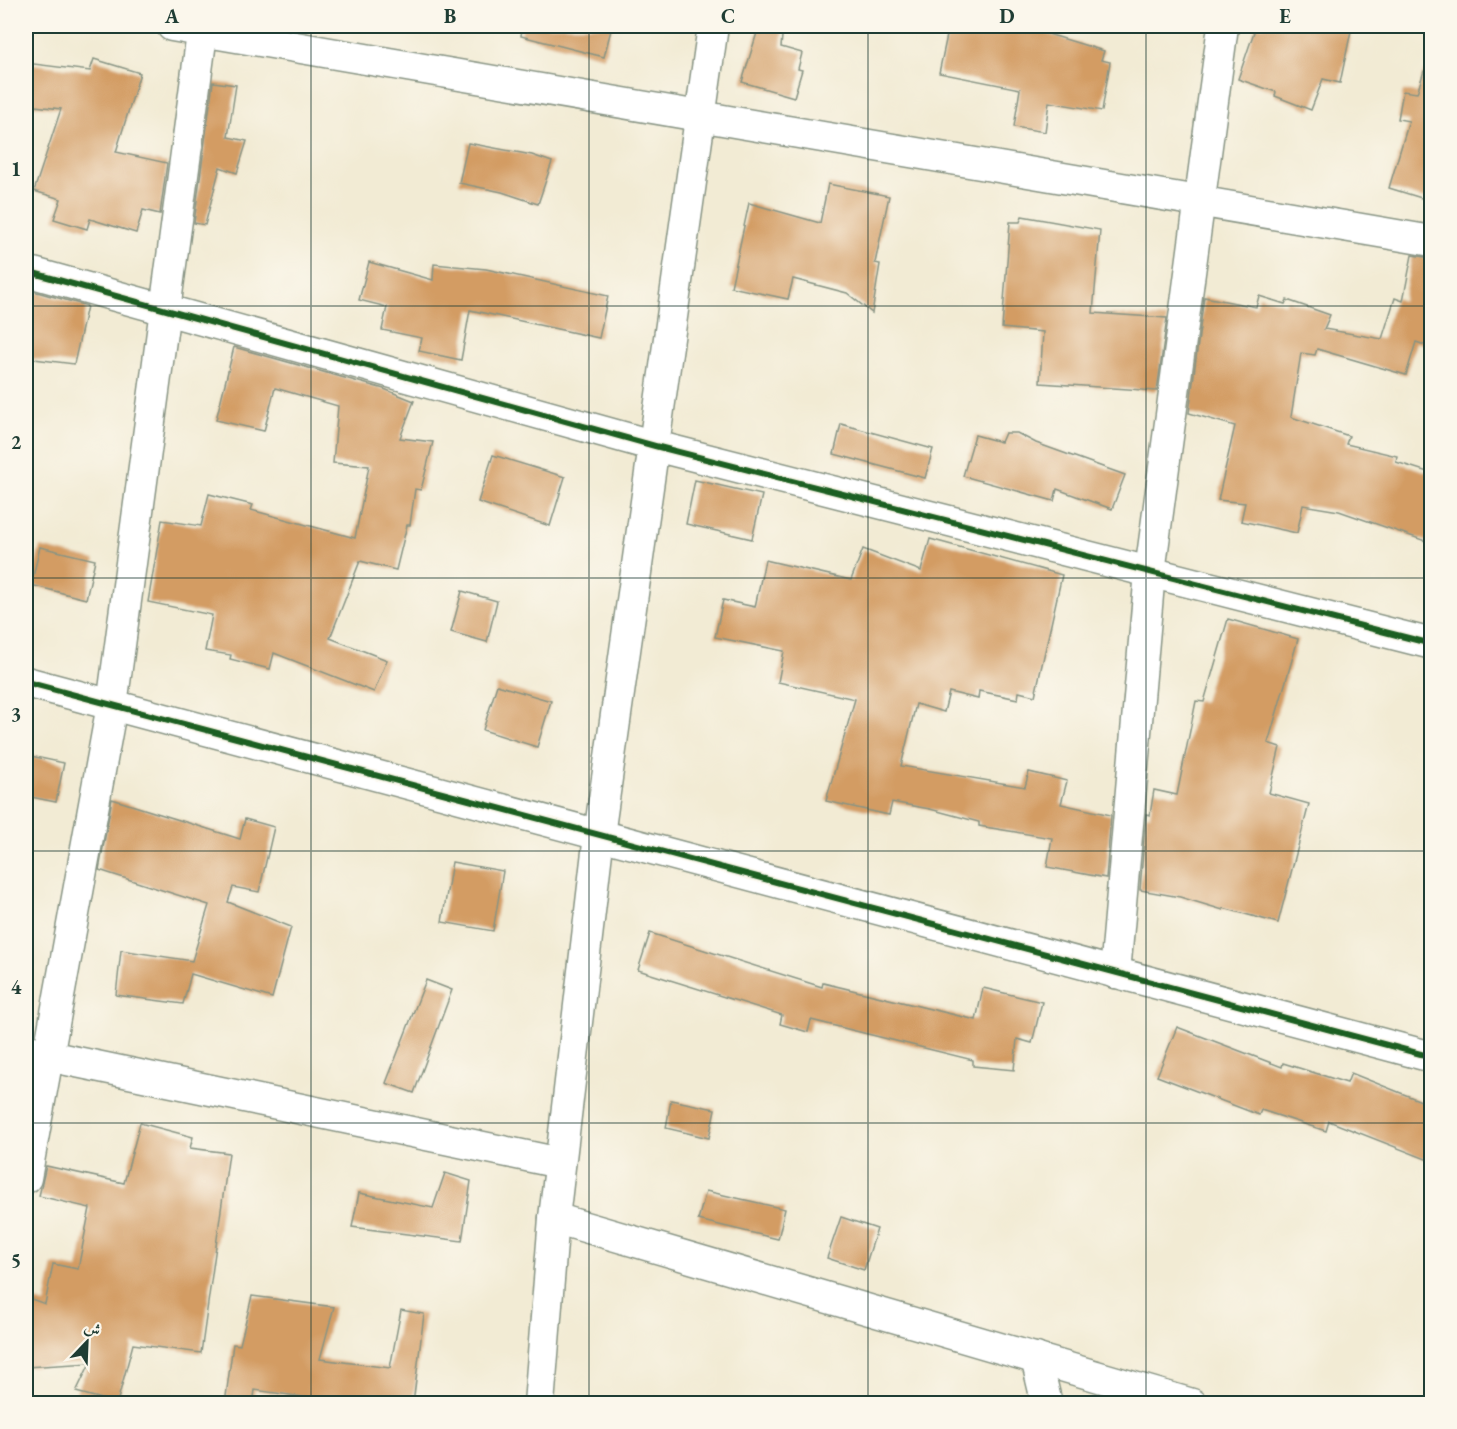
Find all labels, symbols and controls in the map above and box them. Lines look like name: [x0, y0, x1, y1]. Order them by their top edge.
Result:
text: A: [164, 3, 180, 29]
text: B: [444, 3, 456, 29]
text: C: [721, 3, 735, 29]
text: D: [999, 3, 1015, 29]
text: E: [1279, 3, 1291, 29]
text: 1: [11, 156, 21, 182]
text: 2: [11, 429, 22, 455]
text: 3: [11, 701, 21, 727]
text: 4: [11, 974, 22, 1000]
text: 5: [11, 1247, 21, 1273]
north arrow: [57, 1312, 117, 1372]
text: ش: [81, 1316, 104, 1341]

